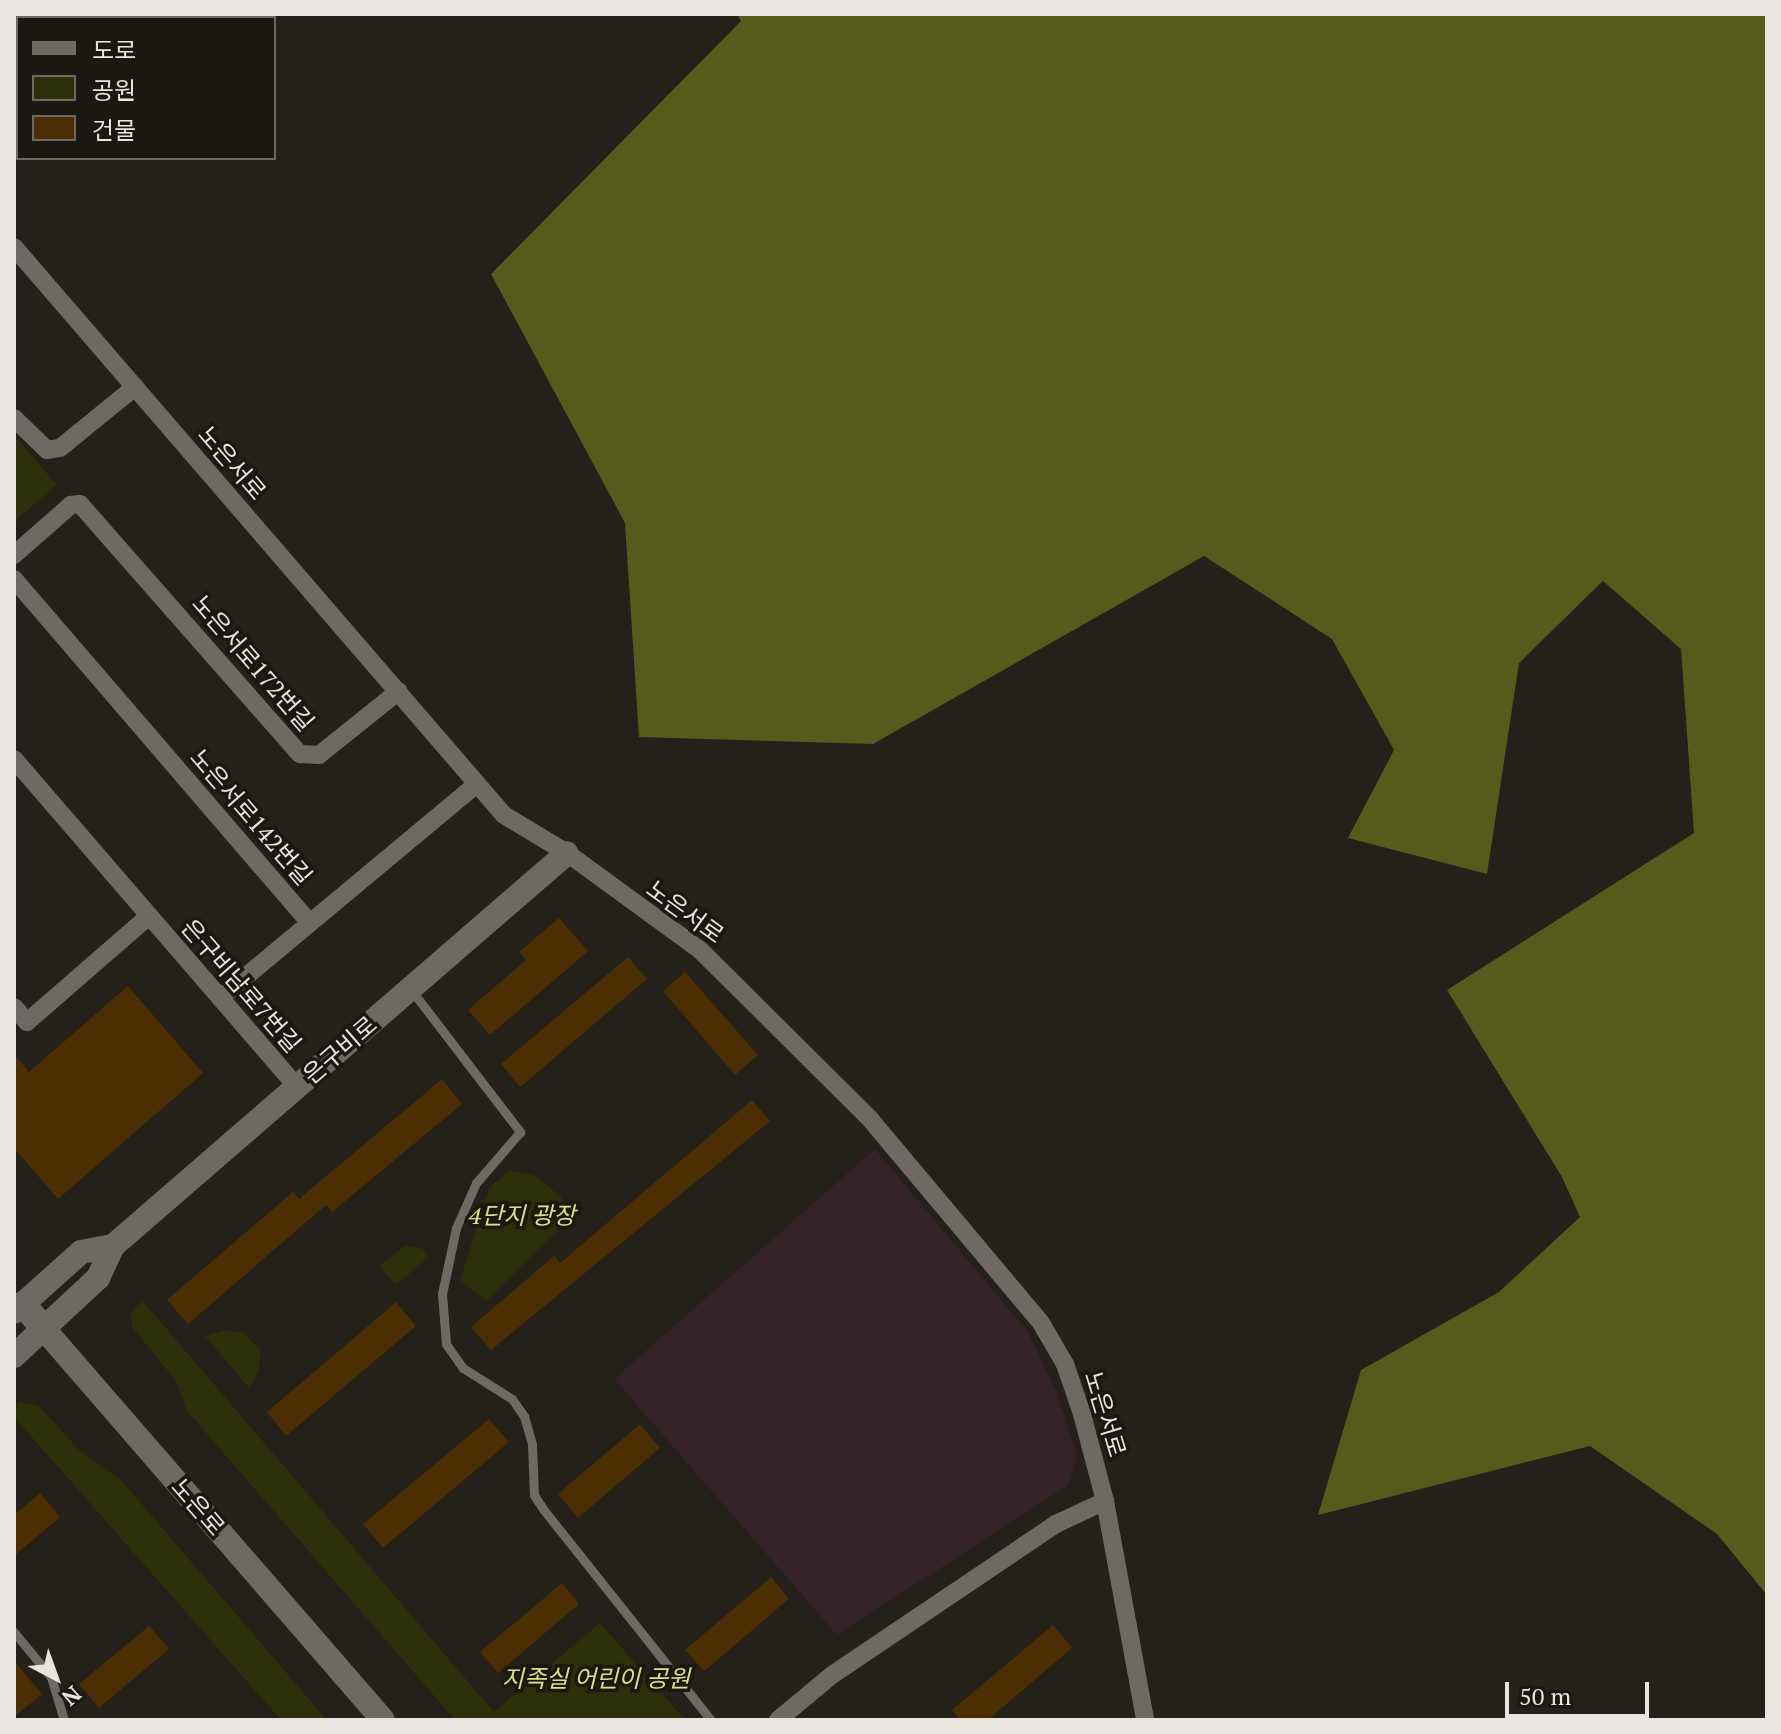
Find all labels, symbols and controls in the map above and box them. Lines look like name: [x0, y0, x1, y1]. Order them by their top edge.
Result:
legend: [16, 16, 276, 160]
text: 도로: [92, 34, 136, 66]
text: 공원: [92, 74, 136, 106]
text: 건물: [92, 114, 136, 146]
street label: 노은서로: [192, 420, 272, 506]
street label: 노은서로172번길: [186, 589, 320, 737]
street label: 노은서로142번길: [184, 743, 318, 891]
street label: 노은서로: [641, 874, 729, 950]
street label: 은구비남로7번길: [175, 913, 307, 1059]
street label: 은구비로: [297, 1010, 383, 1090]
park label: 4단지 광장: [469, 1202, 575, 1230]
street label: 노은서로: [1078, 1368, 1132, 1460]
street label: 노은로: [165, 1473, 231, 1541]
north arrow: [16, 1638, 96, 1718]
park label: 지족실 어린이 공원: [502, 1665, 690, 1693]
scale bar: [1509, 1666, 1653, 1716]
text: N: [56, 1680, 88, 1713]
text: 50 m: [1519, 1680, 1571, 1712]

